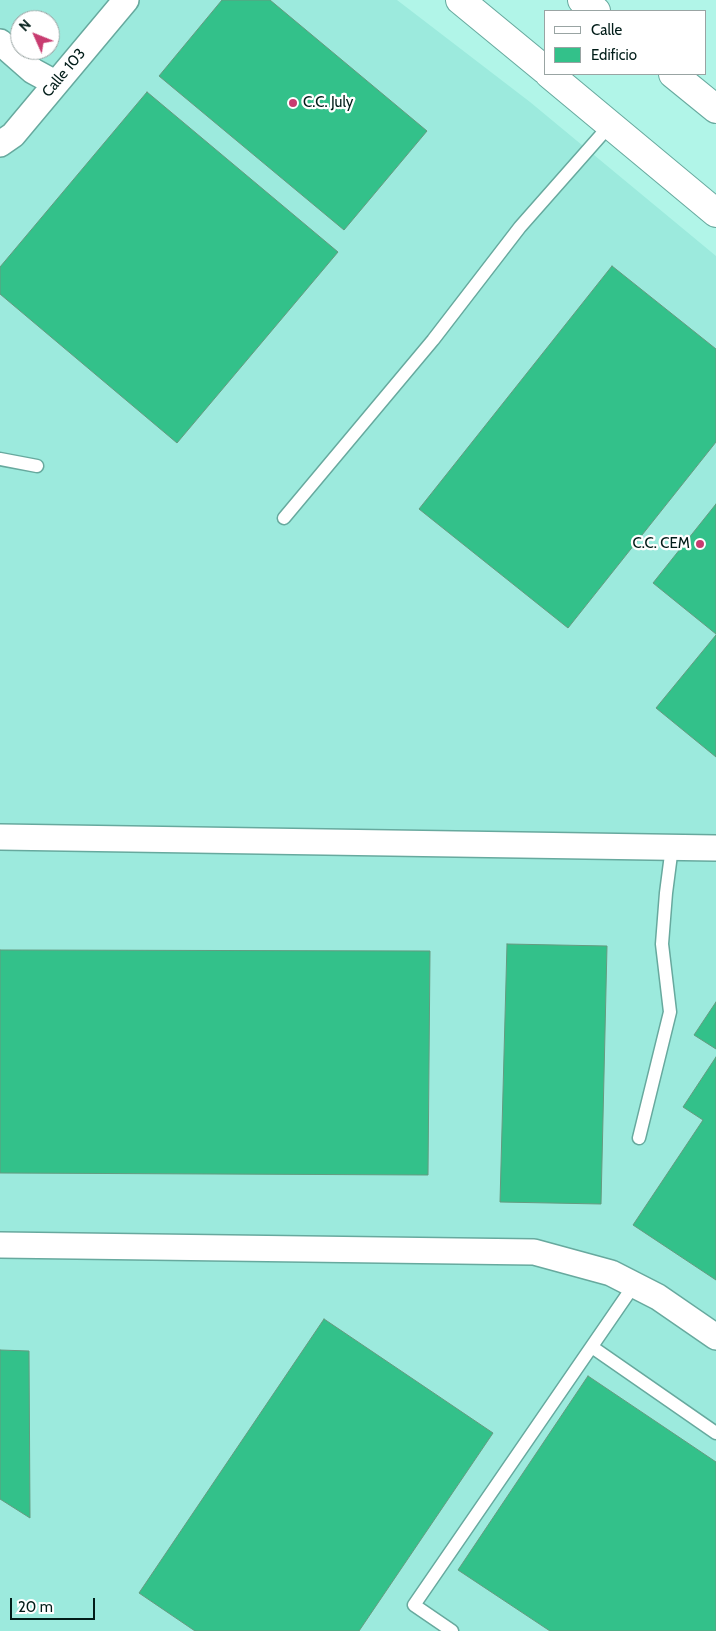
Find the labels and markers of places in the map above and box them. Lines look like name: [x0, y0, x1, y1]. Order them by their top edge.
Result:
place label: C.C. July: [303, 94, 353, 112]
marker: C.C. July: [287, 97, 299, 109]
place label: C.C. CEM: [632, 535, 690, 553]
marker: C.C. CEM: [694, 538, 706, 550]

